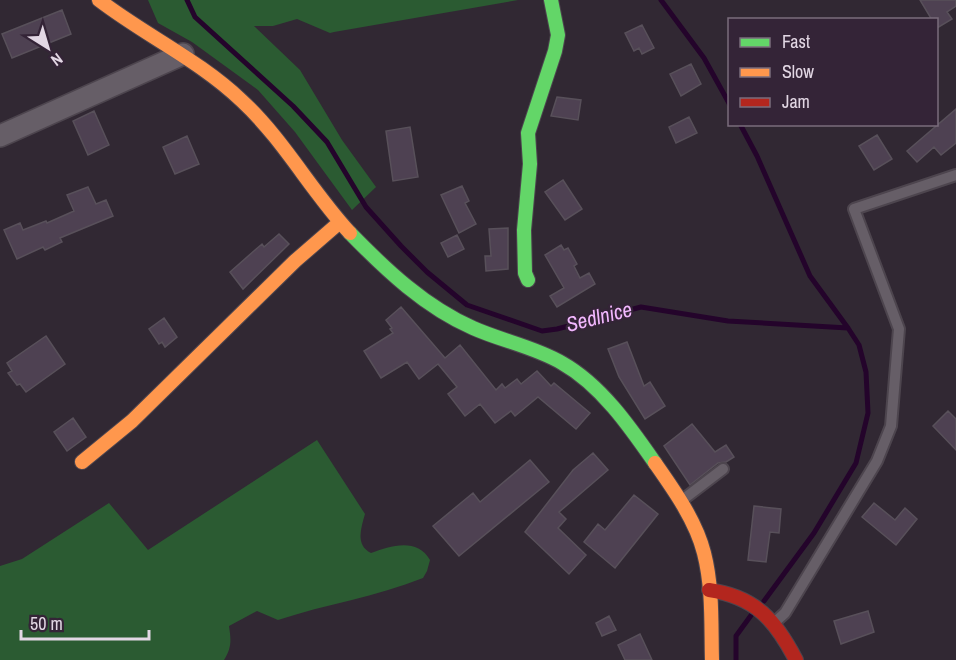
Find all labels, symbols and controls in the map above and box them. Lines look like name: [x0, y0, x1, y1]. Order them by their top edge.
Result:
north arrow: [18, 18, 78, 78]
legend: [728, 18, 938, 126]
text: Fast: [782, 29, 810, 54]
text: N: [47, 48, 67, 72]
text: Slow: [782, 59, 814, 84]
text: Jam: [782, 89, 810, 114]
water label: Sedlnice: [563, 294, 635, 339]
scale bar: [21, 603, 148, 641]
text: 50 m: [30, 611, 63, 636]

